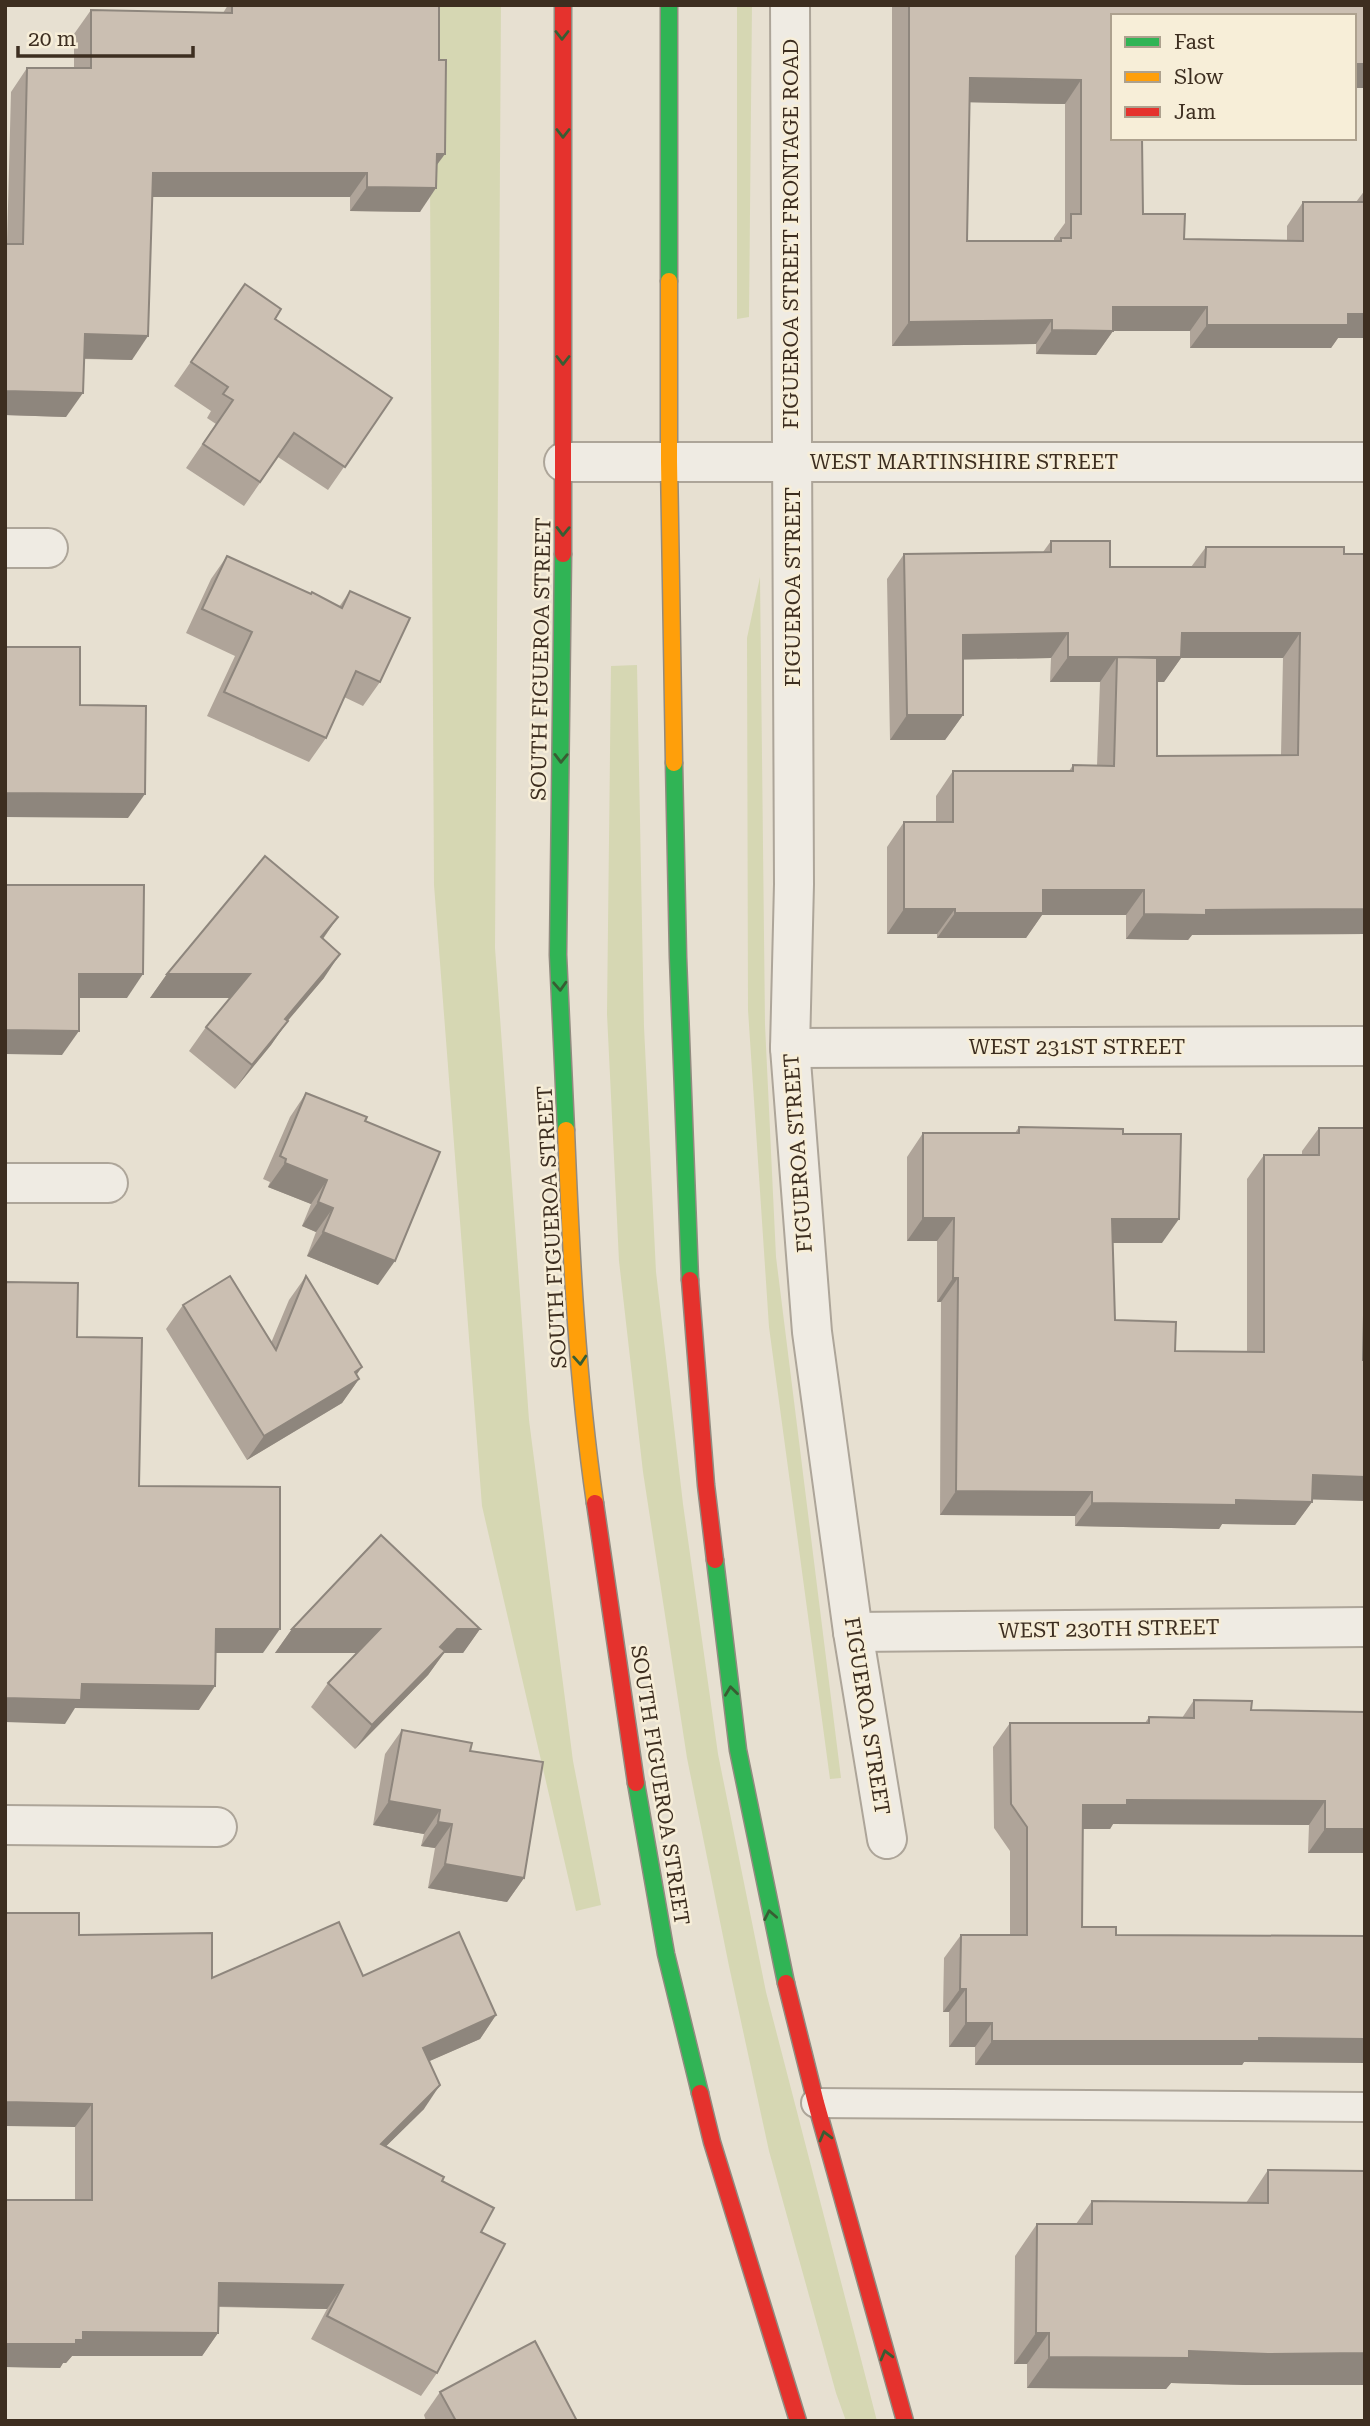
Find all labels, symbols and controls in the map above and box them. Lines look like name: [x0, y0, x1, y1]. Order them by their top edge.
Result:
scale bar: [18, 14, 192, 58]
legend: [1111, 14, 1356, 140]
text: 20 m: [28, 27, 76, 51]
one-way arrow: [554, 30, 570, 41]
text: Fast: [1174, 30, 1215, 54]
street label: FIGUEROA STREET FRONTAGE ROAD: [779, 39, 803, 429]
text: Slow: [1174, 65, 1224, 89]
text: Jam: [1174, 100, 1216, 124]
one-way arrow: [555, 128, 571, 138]
one-way arrow: [556, 355, 571, 366]
street label: WEST MARTINSHIRE STREET: [810, 450, 1118, 474]
street label: FIGUEROA STREET: [781, 487, 805, 687]
street label: SOUTH FIGUEROA STREET: [527, 517, 555, 801]
one-way arrow: [555, 526, 571, 536]
one-way arrow: [553, 753, 568, 764]
one-way arrow: [552, 980, 567, 991]
street label: WEST 231ST STREET: [969, 1035, 1185, 1059]
street label: FIGUEROA STREET: [779, 1052, 817, 1254]
street label: SOUTH FIGUEROA STREET: [533, 1085, 571, 1369]
one-way arrow: [572, 1354, 587, 1365]
street label: FIGUEROA STREET: [839, 1615, 895, 1817]
street label: WEST 230TH STREET: [998, 1615, 1220, 1643]
street label: SOUTH FIGUEROA STREET: [626, 1643, 694, 1927]
one-way arrow: [724, 1685, 739, 1697]
one-way arrow: [764, 1909, 779, 1921]
one-way arrow: [819, 2130, 834, 2142]
one-way arrow: [880, 2349, 894, 2361]

